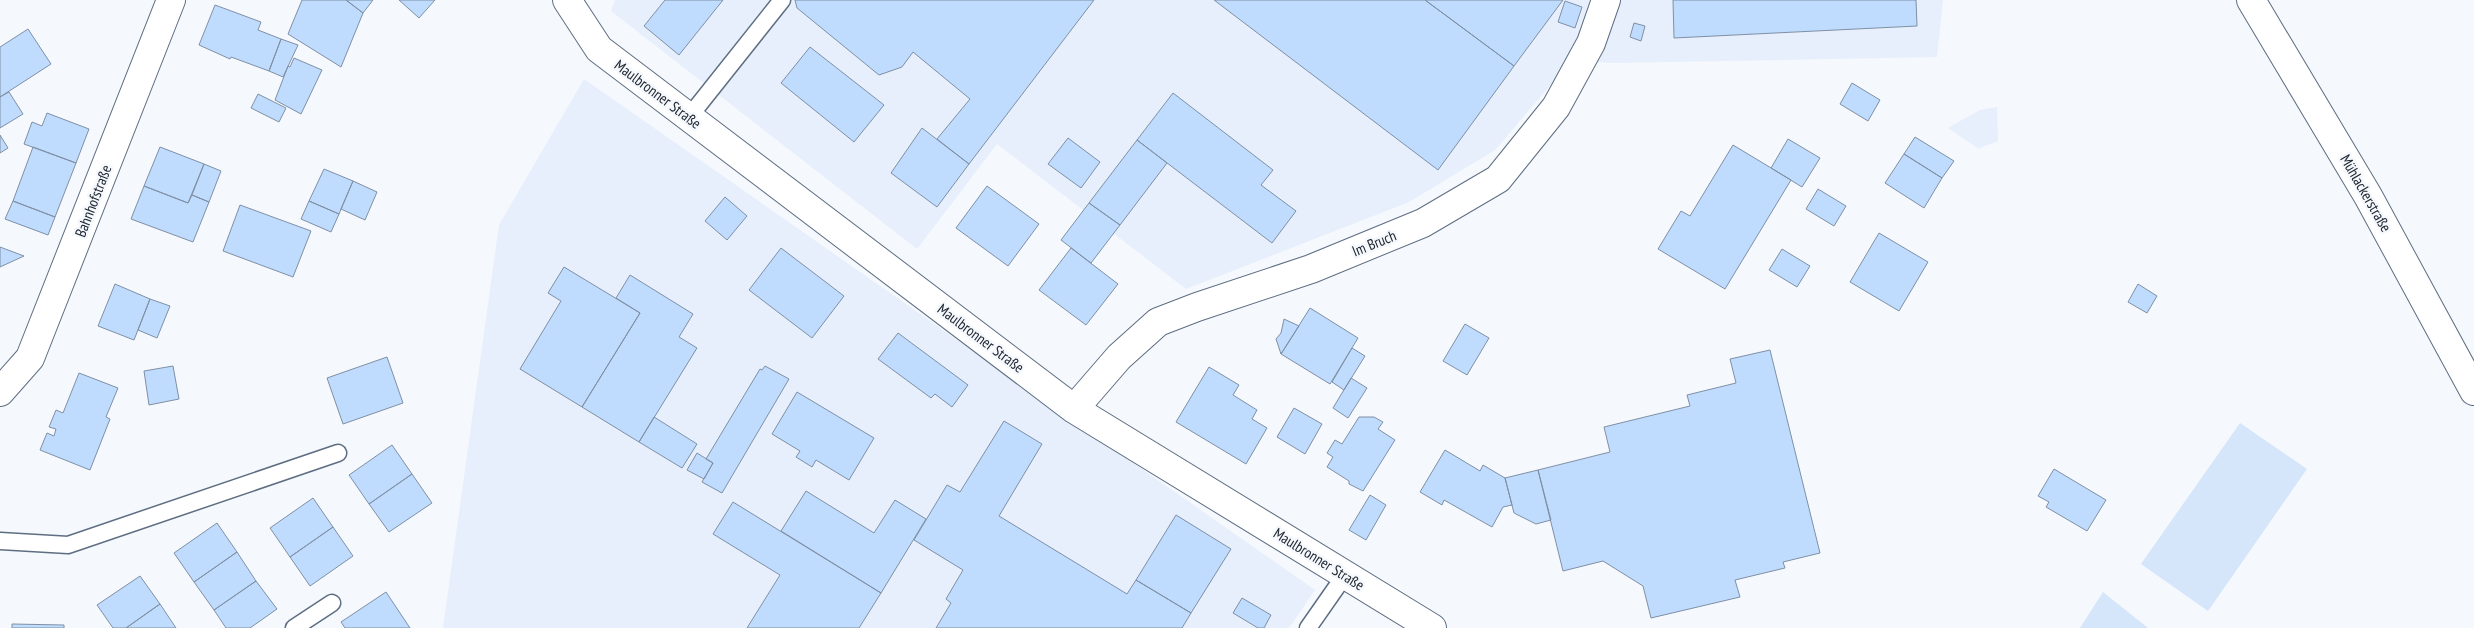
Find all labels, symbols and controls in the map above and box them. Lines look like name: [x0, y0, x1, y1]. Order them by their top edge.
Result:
street label: Maulbronner Straße: [611, 55, 705, 133]
street label: Mühlackerstraße: [2336, 151, 2396, 235]
street label: Bahnhofstraße: [71, 162, 115, 240]
street label: Im Bruch: [1349, 226, 1399, 260]
street label: Maulbronner Straße: [934, 299, 1028, 377]
street label: Maulbronner Straße: [1270, 524, 1368, 594]

